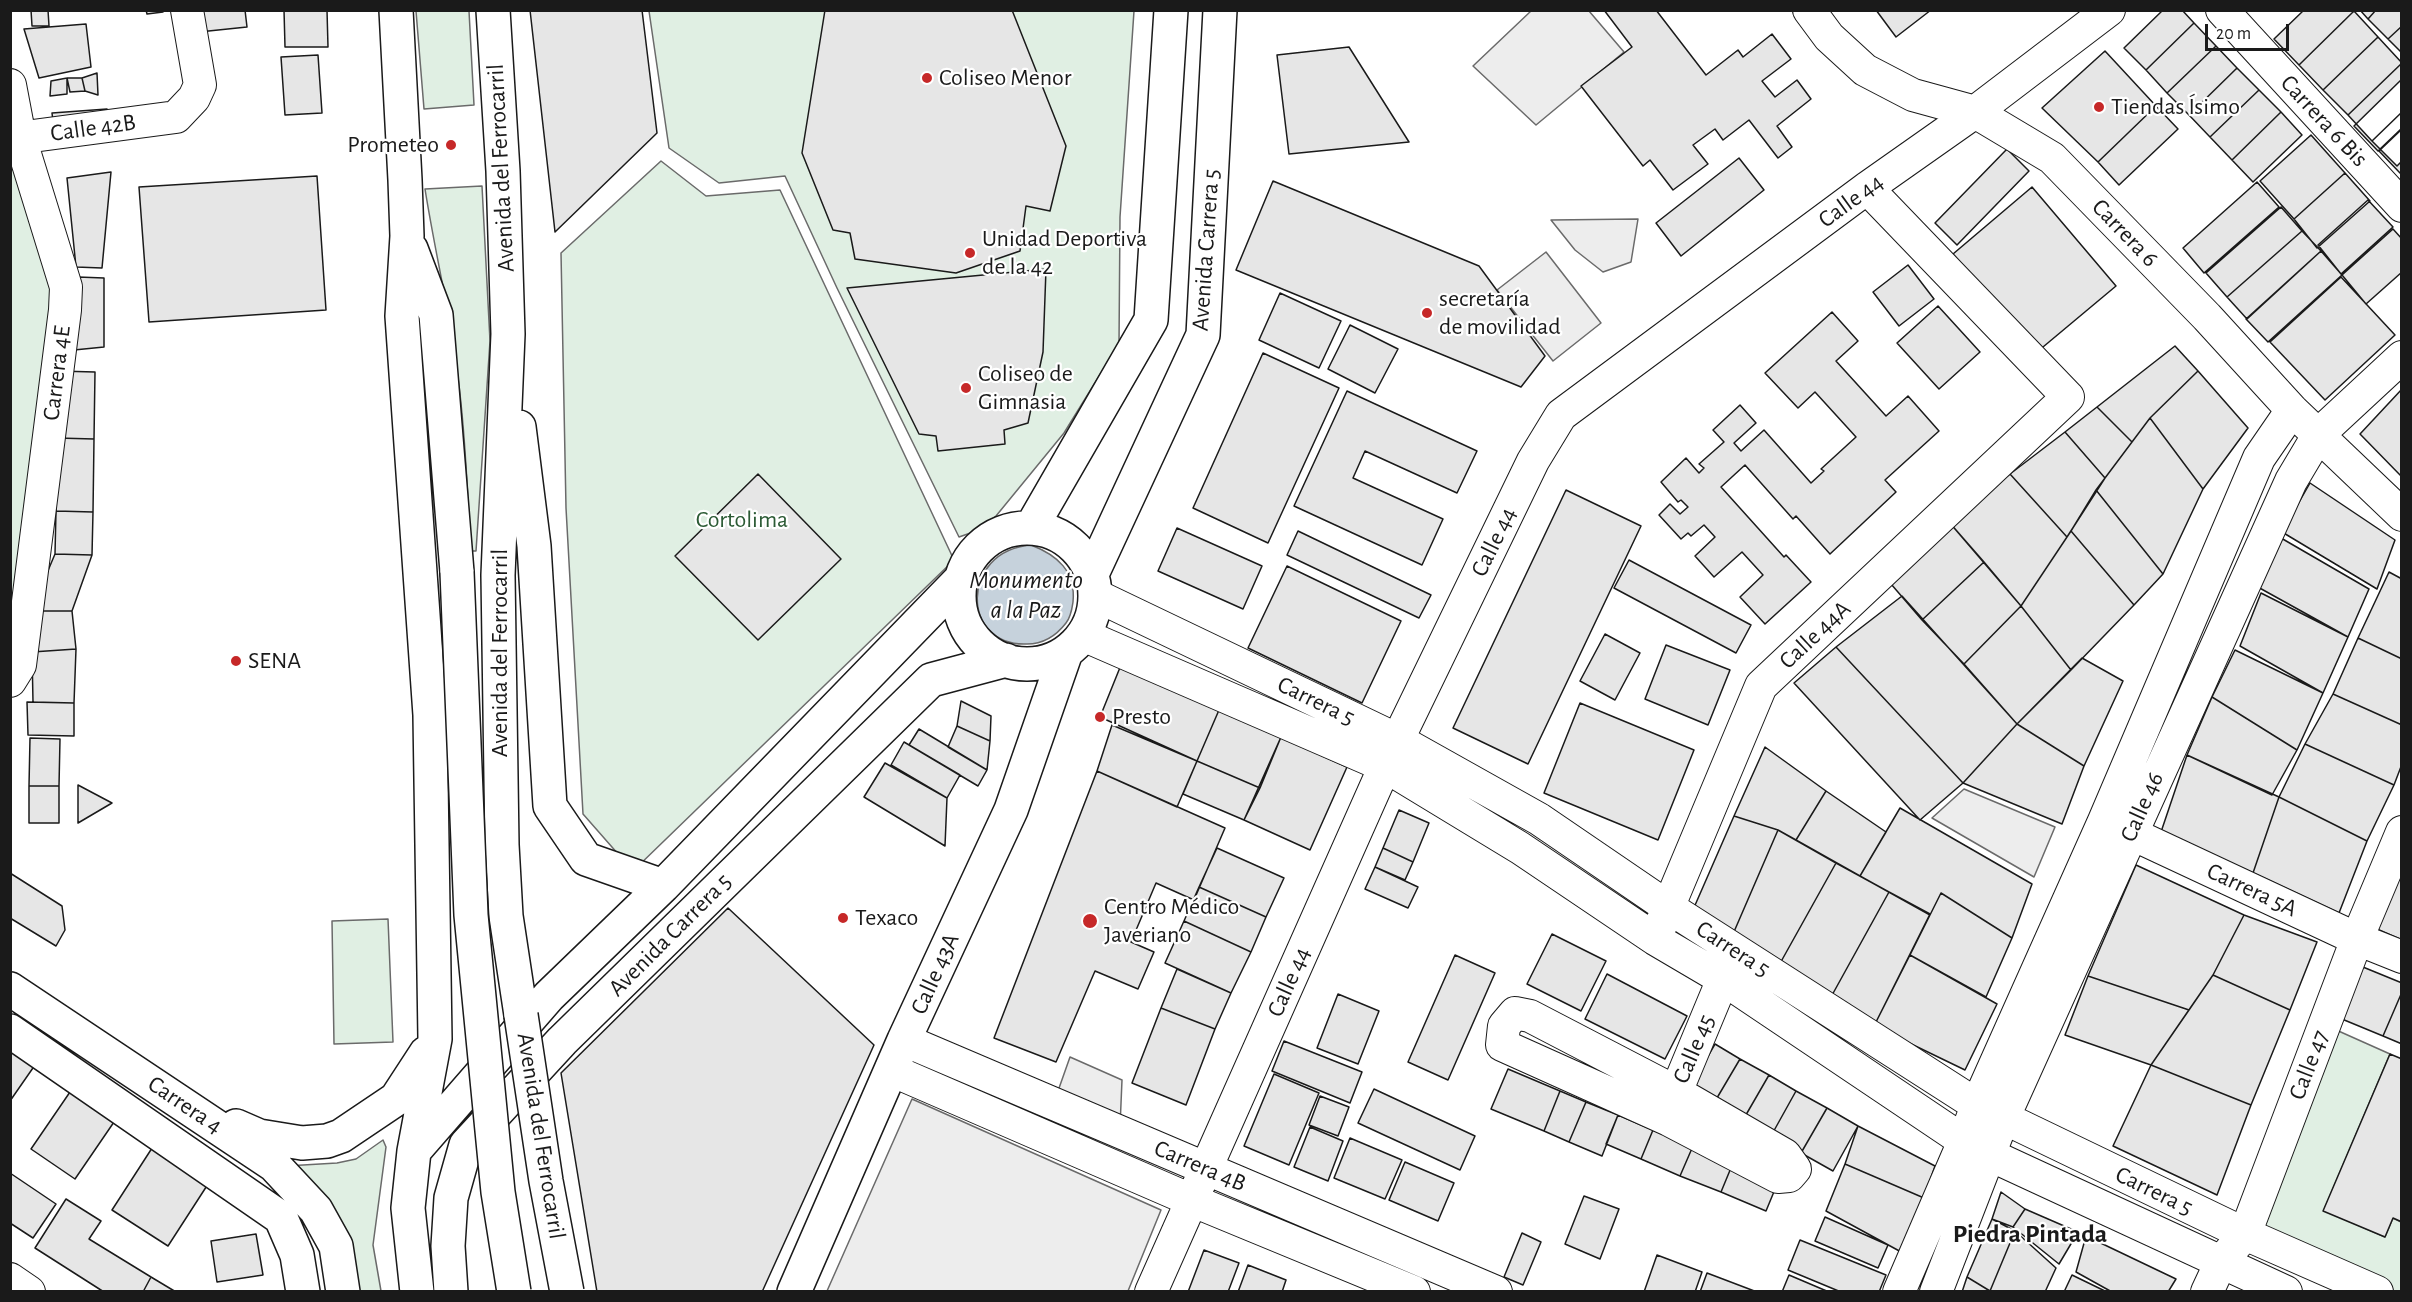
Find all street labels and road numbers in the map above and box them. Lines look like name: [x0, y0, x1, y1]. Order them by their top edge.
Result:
street label: Avenida del Ferrocarril: [481, 63, 521, 273]
street label: Carrera 6 Bis: [2274, 69, 2374, 173]
street label: Calle 42B: [49, 108, 137, 148]
street label: Avenida Carrera 5: [1186, 168, 1226, 332]
street label: Calle 44: [1813, 168, 1889, 234]
street label: Carrera 6: [2086, 193, 2164, 273]
street label: Carrera 4E: [37, 324, 77, 422]
street label: Calle 44: [1465, 503, 1523, 581]
street label: Avenida del Ferrocarril: [486, 549, 514, 757]
street label: Calle 44A: [1773, 595, 1857, 675]
street label: Carrera 5: [1273, 670, 1359, 732]
street label: Calle 46: [2114, 768, 2170, 846]
street label: Carrera 5A: [2202, 857, 2302, 923]
street label: Avenida Carrera 5: [602, 867, 738, 1003]
street label: Carrera 5: [1691, 914, 1775, 984]
street label: Calle 43A: [904, 929, 966, 1019]
street label: Calle 44: [1261, 943, 1317, 1021]
street label: Calle 45: [1667, 1010, 1721, 1088]
street label: Calle 47: [2283, 1026, 2335, 1104]
street label: Avenida del Ferrocarril: [510, 1031, 572, 1241]
street label: Carrera 4: [142, 1070, 228, 1140]
street label: Carrera 4B: [1150, 1134, 1250, 1198]
street label: Carrera 5: [2111, 1160, 2197, 1222]

